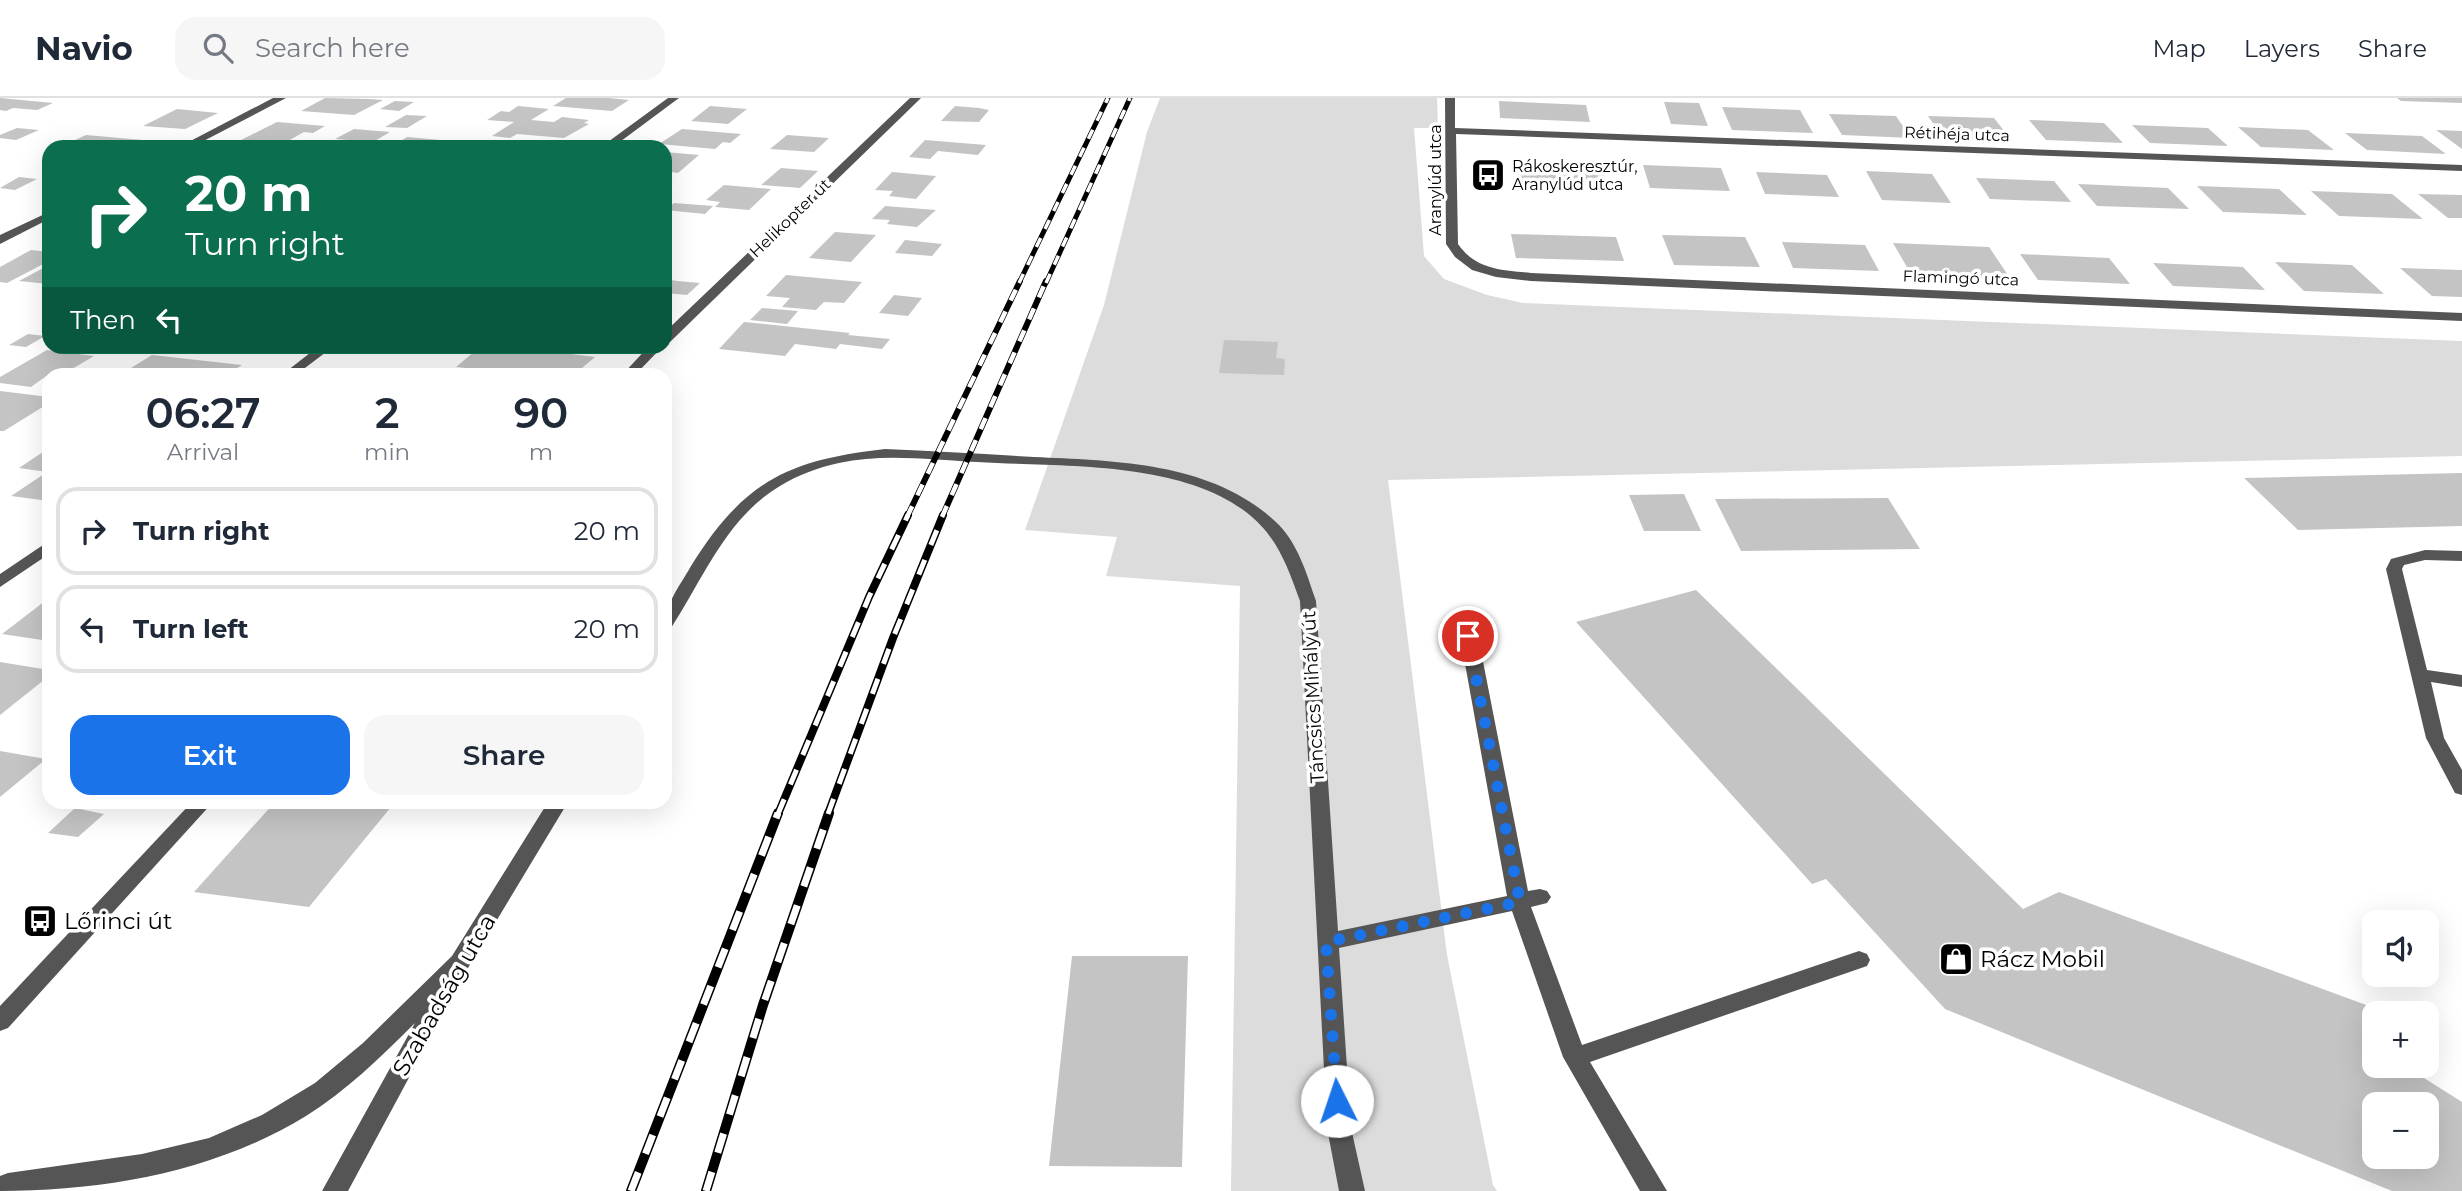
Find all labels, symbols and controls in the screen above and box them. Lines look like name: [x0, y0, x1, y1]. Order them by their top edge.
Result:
search box: [175, 17, 665, 80]
text: Navio: [35, 28, 133, 68]
icon: search: [199, 29, 237, 67]
text: Search here: [255, 32, 410, 64]
text: Map: [2152, 34, 2206, 63]
text: Layers: [2244, 34, 2320, 63]
text: Share: [2358, 34, 2427, 63]
street label: Rétihéja utca: [1904, 123, 2010, 145]
street label: Aranylúd utca: [1426, 124, 1445, 236]
bus stop icon: Rákoskeresztúr, Aranylúd utca: [1469, 156, 1507, 194]
place label: Rákoskeresztúr, Aranylúd utca: [1512, 157, 1638, 194]
text: 20 m: [185, 164, 312, 223]
icon: right: [70, 168, 161, 259]
street label: Helikopter út: [746, 174, 835, 261]
text: Turn right: [185, 224, 345, 263]
street label: Flamingó utca: [1902, 266, 2020, 290]
icon: left: [150, 301, 188, 339]
text: Then: [70, 304, 136, 336]
text: 06:27: [146, 387, 260, 439]
text: 2: [375, 387, 399, 439]
text: 90: [514, 387, 568, 439]
text: Arrival: [167, 438, 239, 466]
text: min: [364, 438, 410, 466]
text: m: [529, 438, 553, 466]
icon: right: [74, 512, 112, 550]
text: Turn right: [133, 515, 269, 547]
text: 20 m: [574, 515, 640, 547]
pin: [1438, 606, 1498, 666]
icon: left: [74, 610, 112, 648]
street label: Táncsics Mihály út: [1297, 610, 1329, 784]
text: Turn left: [133, 613, 249, 645]
text: 20 m: [574, 613, 640, 645]
icon: arrive: [1449, 617, 1487, 655]
button: Exit: [70, 715, 350, 795]
button: Share: [364, 715, 644, 795]
bus stop icon: Lőrinci út: [21, 902, 59, 940]
place label: Lőrinci út: [64, 907, 172, 935]
street label: Szabadság utca: [386, 909, 502, 1081]
map controls: [2362, 910, 2439, 1169]
button: sound: [2362, 910, 2439, 987]
shop icon: Rácz Mobil: [1937, 940, 1975, 978]
place label: Rácz Mobil: [1980, 945, 2105, 973]
button: +: [2362, 1001, 2439, 1078]
position arrow: [1300, 1064, 1374, 1138]
button: −: [2362, 1092, 2439, 1169]

